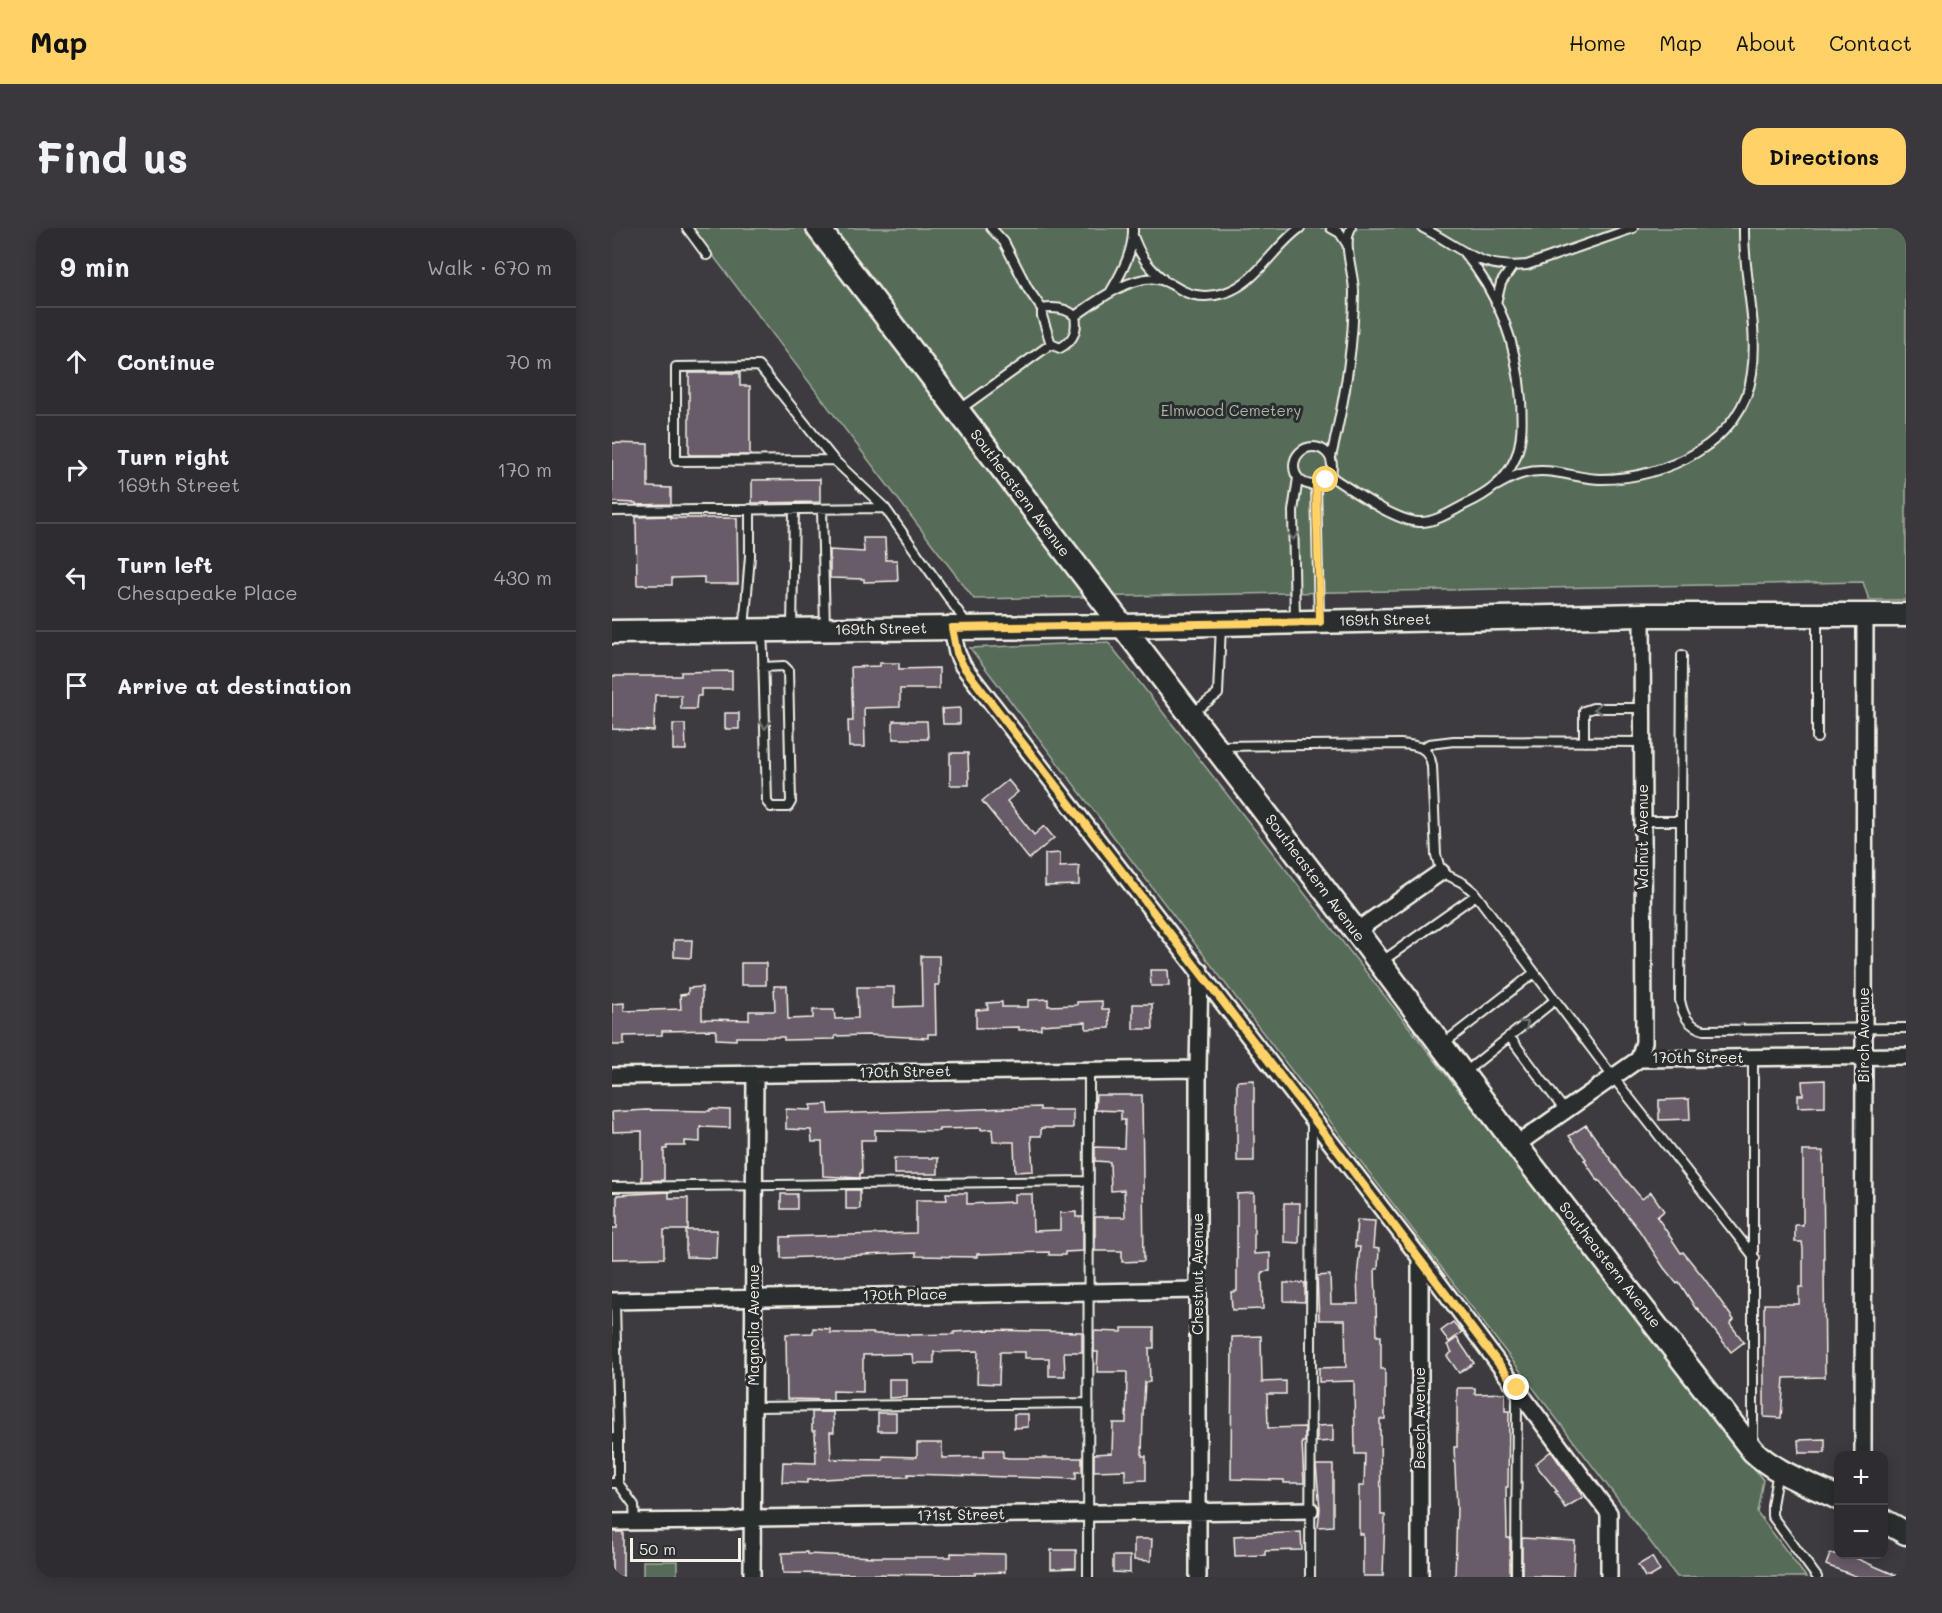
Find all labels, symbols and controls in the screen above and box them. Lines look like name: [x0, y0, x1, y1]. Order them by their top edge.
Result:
text: Map: [30, 24, 87, 60]
text: Home: [1569, 29, 1626, 56]
text: Map: [1659, 29, 1702, 56]
text: About: [1735, 29, 1796, 56]
text: Contact: [1829, 29, 1912, 56]
button: Directions: [1742, 128, 1906, 185]
text: Find us: [36, 129, 188, 184]
text: 9 min: [60, 250, 129, 284]
text: Walk · 670 m: [427, 254, 552, 280]
icon: ahead: [60, 345, 93, 378]
text: Continue: [117, 347, 215, 376]
text: 70 m: [506, 348, 552, 374]
park label: Elmwood Cemetery: [1161, 400, 1301, 420]
street label: Southeastern Avenue: [966, 425, 1075, 560]
text: Turn right: [117, 442, 229, 471]
icon: right: [60, 453, 93, 486]
text: 170 m: [497, 456, 552, 482]
route start: [1312, 466, 1338, 492]
text: 169th Street: [117, 471, 240, 497]
one-way arrow: [1287, 532, 1300, 541]
text: Turn left: [117, 550, 213, 579]
icon: left: [60, 561, 93, 594]
text: 430 m: [494, 564, 552, 590]
text: Chesapeake Place: [117, 579, 298, 605]
street label: 169th Street: [1339, 608, 1431, 630]
street label: 169th Street: [835, 617, 927, 639]
icon: arrive: [60, 669, 93, 702]
text: Arrive at destination: [117, 671, 352, 700]
one-way arrow: [1593, 702, 1602, 715]
one-way arrow: [758, 721, 771, 730]
street label: Walnut Avenue: [1632, 784, 1652, 890]
street label: Southeastern Avenue: [1261, 810, 1370, 945]
street label: Birch Avenue: [1853, 987, 1873, 1083]
one-way arrow: [1518, 1020, 1529, 1031]
street label: 170th Street: [1652, 1047, 1744, 1067]
street label: 170th Street: [859, 1060, 951, 1082]
street label: Southeastern Avenue: [1555, 1197, 1666, 1332]
street label: Chestnut Avenue: [1187, 1213, 1207, 1335]
street label: Magnolia Avenue: [743, 1264, 763, 1386]
street label: 170th Place: [863, 1283, 947, 1305]
street label: Beech Avenue: [1409, 1367, 1429, 1469]
route end: [1503, 1374, 1529, 1400]
map controls: [1834, 1451, 1888, 1559]
button: +: [1834, 1451, 1888, 1505]
street label: 171st Street: [917, 1503, 1005, 1525]
button: −: [1834, 1505, 1888, 1559]
scale bar: [630, 1535, 741, 1562]
text: 50 m: [639, 1538, 676, 1559]

